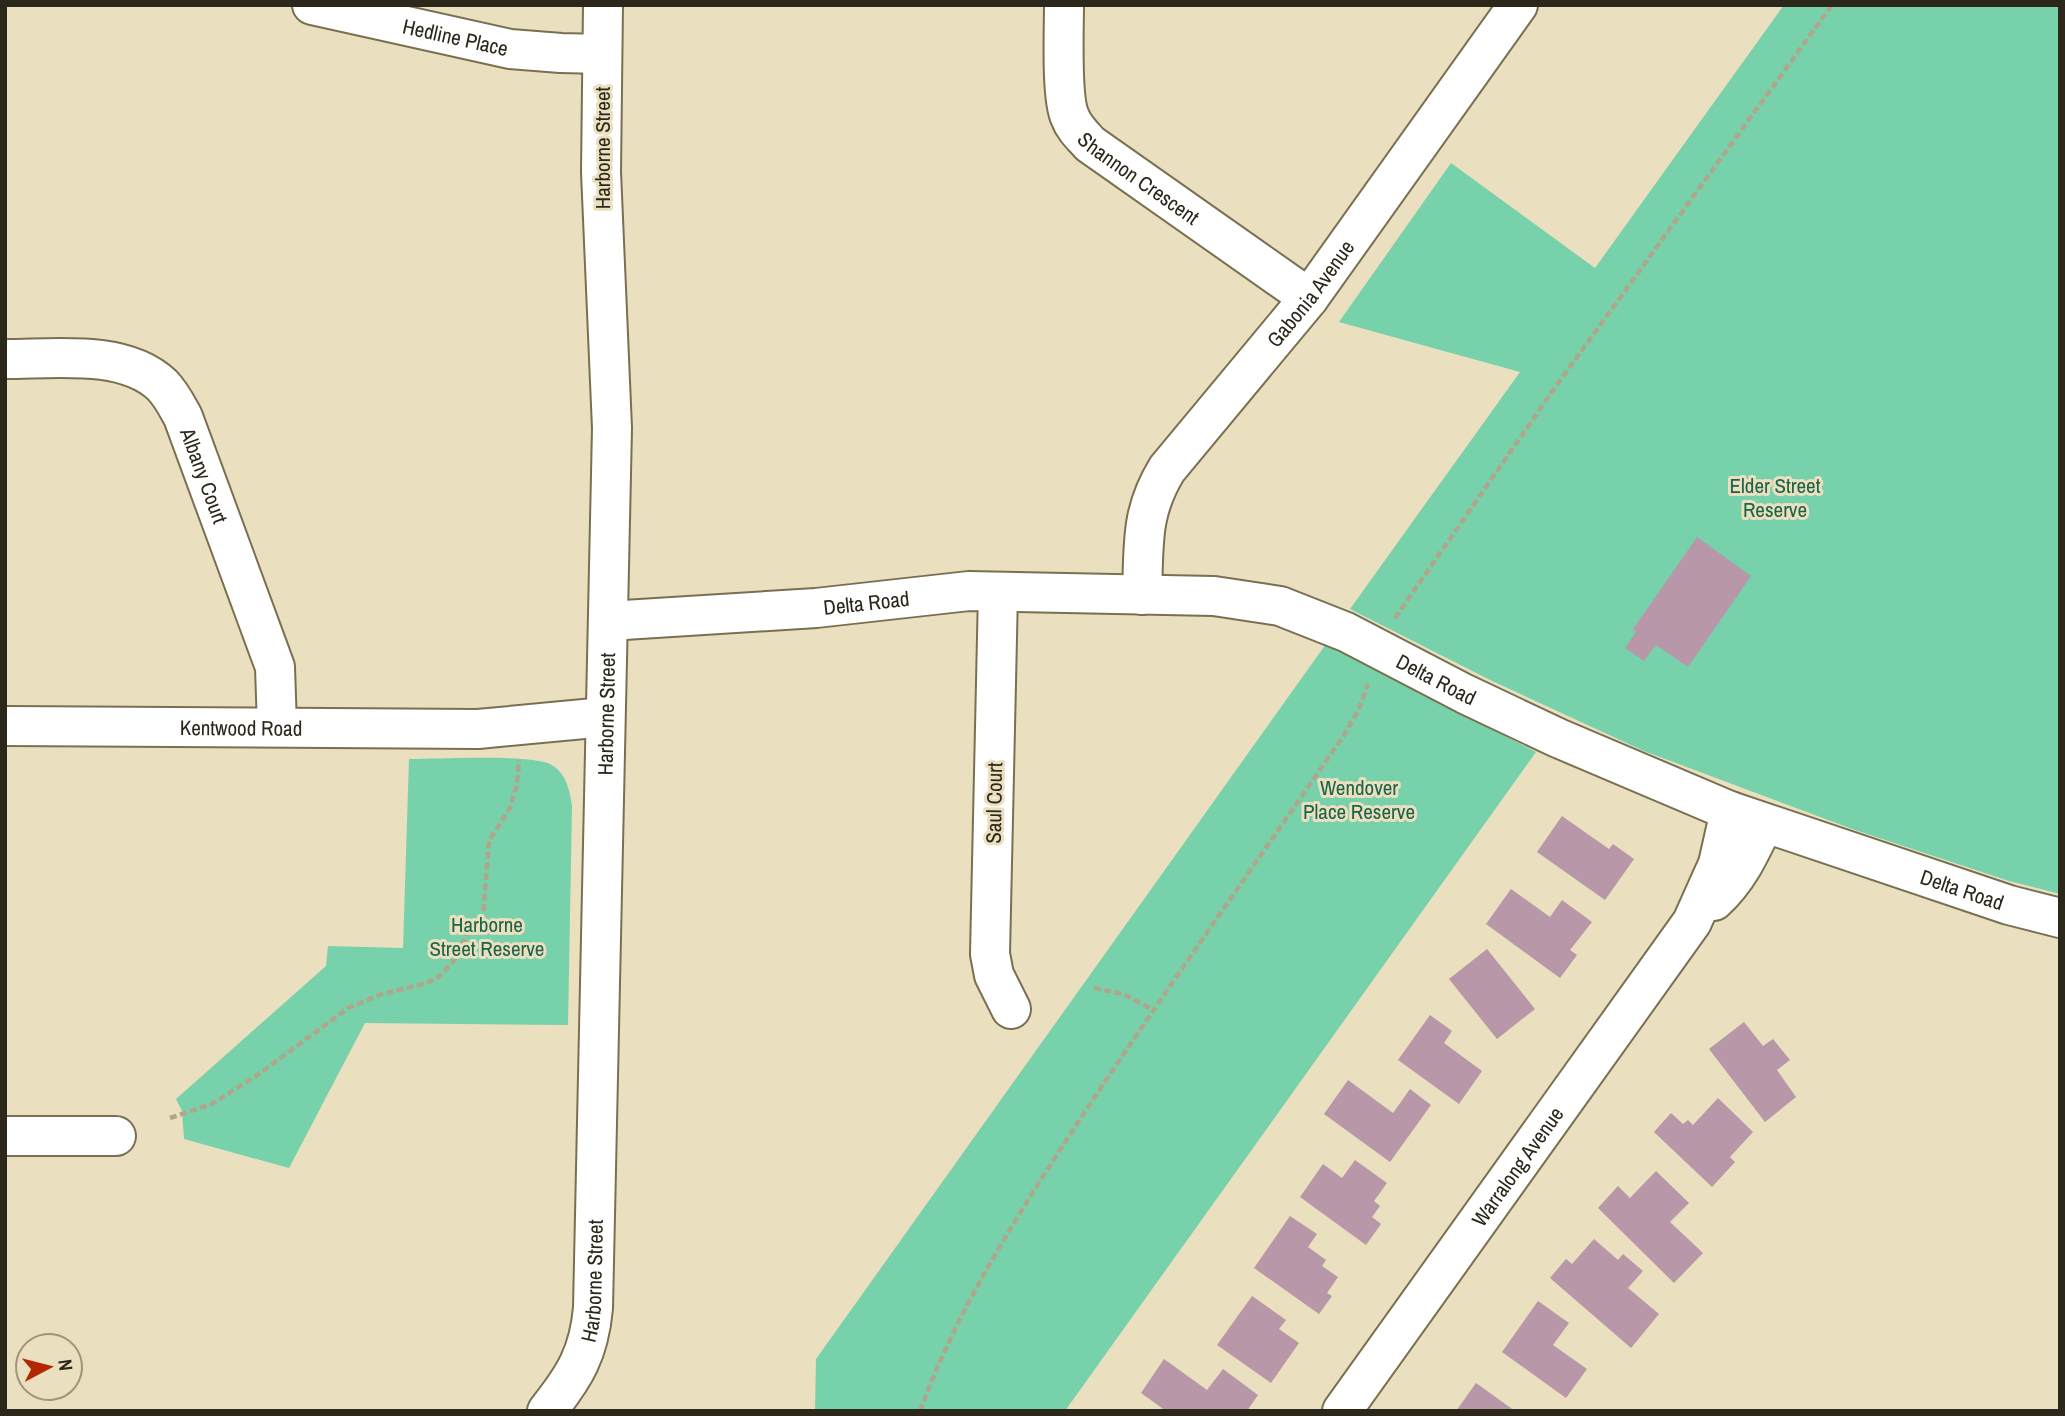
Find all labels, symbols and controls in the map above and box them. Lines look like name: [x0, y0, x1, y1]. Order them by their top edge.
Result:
street label: Hedline Place: [400, 11, 511, 63]
street label: Harborne Street: [588, 87, 617, 209]
street label: Shannon Crescent: [1071, 125, 1206, 231]
street label: Gabonia Avenue: [1260, 234, 1361, 353]
street label: Albany Court: [173, 423, 235, 528]
park label: Elder Street Reserve: [1730, 471, 1821, 524]
street label: Delta Road: [822, 583, 911, 622]
street label: Delta Road: [1391, 646, 1481, 712]
street label: Harborne Street: [590, 652, 622, 776]
street label: Kentwood Road: [180, 713, 302, 742]
street label: Saul Court: [979, 762, 1009, 844]
park label: Wendover Place Reserve: [1303, 773, 1415, 826]
street label: Delta Road: [1917, 862, 2008, 917]
park label: Harborne Street Reserve: [430, 910, 544, 963]
street label: Warralong Avenue: [1464, 1101, 1570, 1232]
street label: Harborne Street: [573, 1219, 609, 1345]
north arrow: [14, 1332, 84, 1402]
text: N: [52, 1358, 79, 1372]

